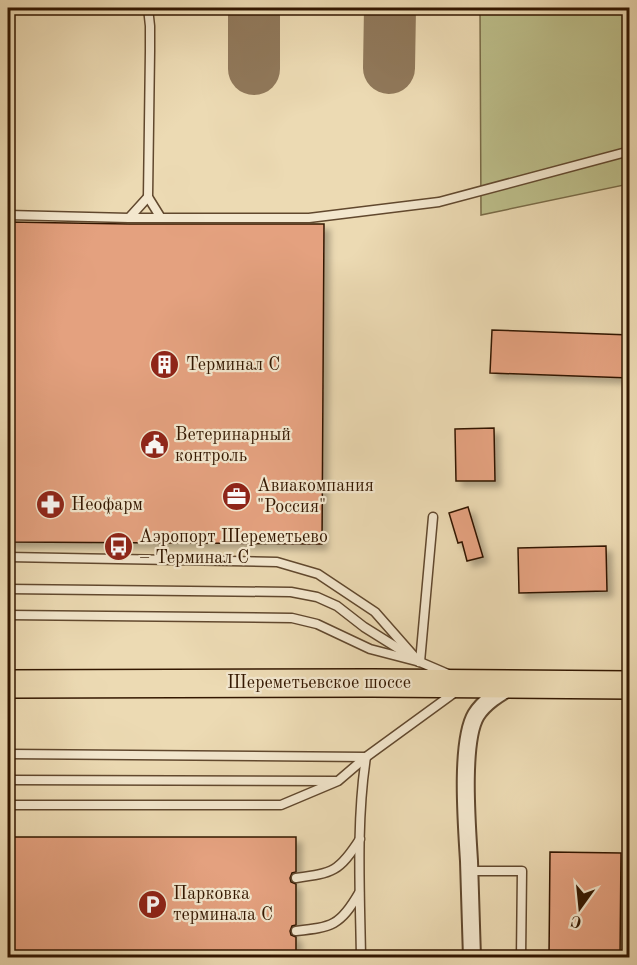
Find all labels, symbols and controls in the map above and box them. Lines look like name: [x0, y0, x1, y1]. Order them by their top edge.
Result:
building icon: Терминал C: [149, 349, 181, 381]
place label: Терминал C: [186, 356, 280, 374]
place label: Ветеринарный контроль: [175, 426, 291, 465]
public building icon: Ветеринарный контроль: [138, 429, 170, 461]
place label: Авиакомпания "Россия": [257, 477, 374, 516]
office icon: Авиакомпания "Россия": [220, 480, 252, 512]
pharmacy icon: Неофарм: [34, 489, 66, 521]
place label: Неофарм: [71, 496, 143, 515]
place label: Аэропорт Шереметьево – Терминал C: [139, 528, 328, 567]
bus stop icon: Аэропорт Шереметьево – Терминал C: [102, 531, 134, 563]
street label: Шереметьевское шоссе: [227, 674, 411, 692]
north arrow: [550, 878, 610, 938]
place label: Парковка терминала C: [173, 885, 273, 924]
parking icon: Парковка терминала C: [136, 888, 168, 920]
text: С: [569, 911, 584, 930]

